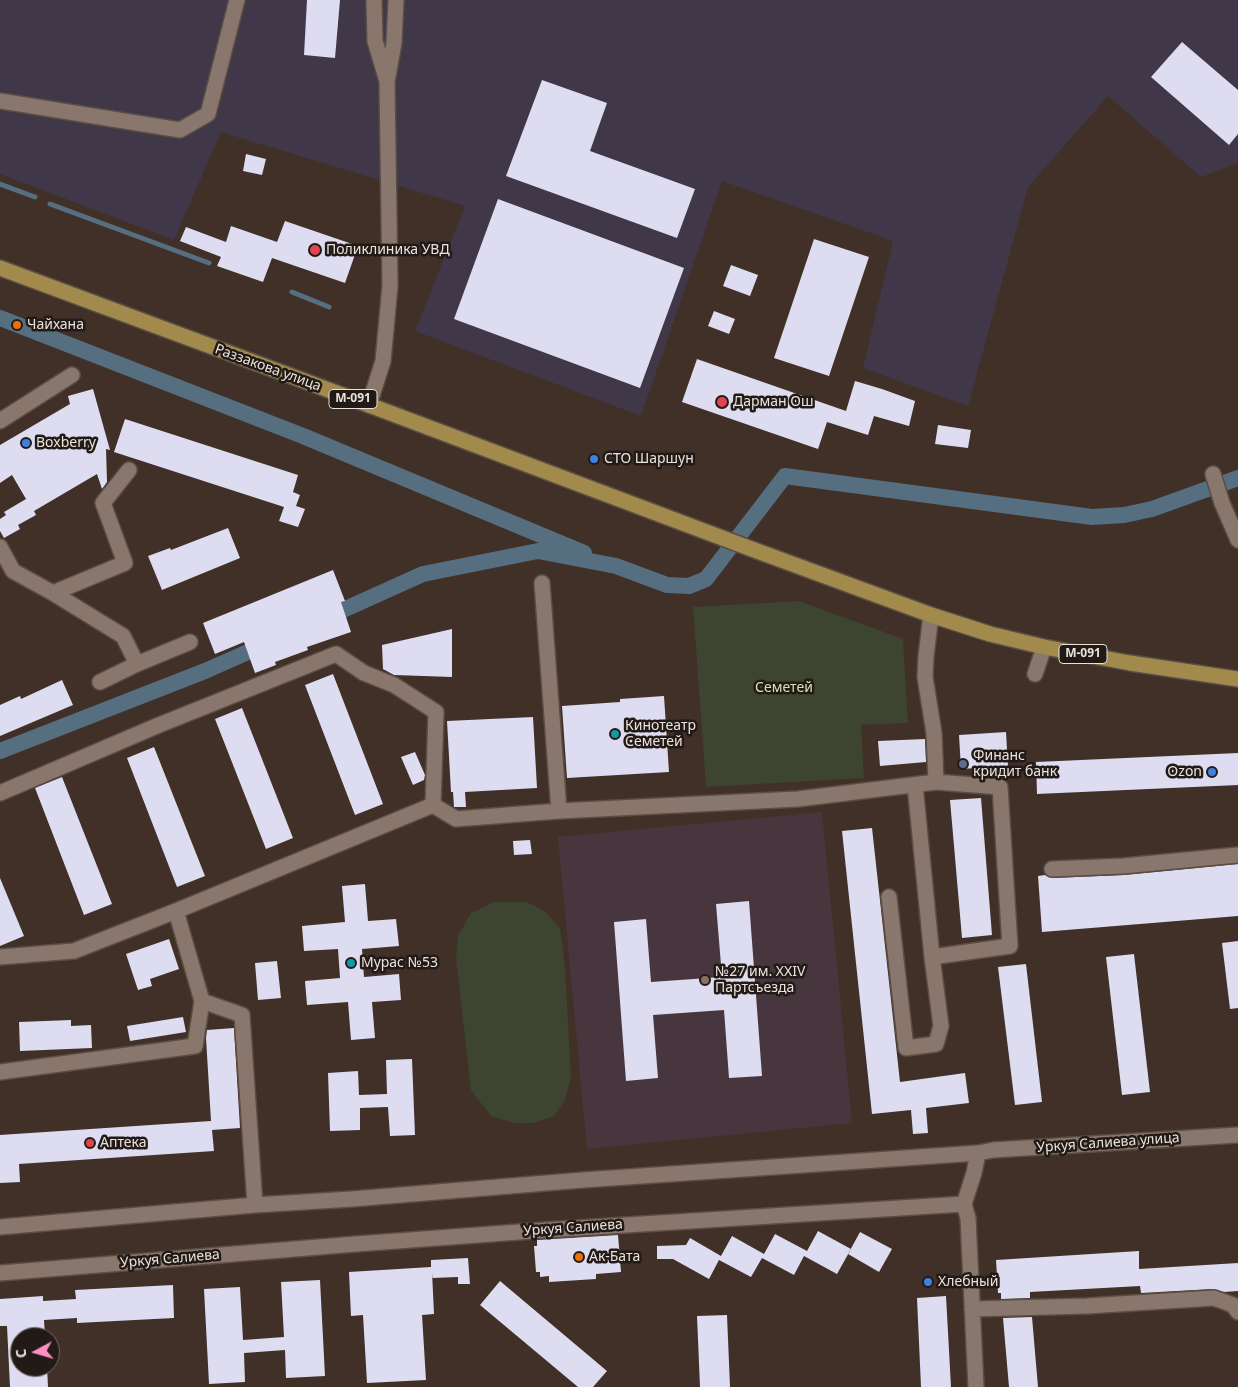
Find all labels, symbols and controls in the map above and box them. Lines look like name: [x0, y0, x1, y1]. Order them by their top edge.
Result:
place label: Поликлиника УВД: [326, 242, 450, 258]
marker: Поликлиника УВД: [308, 243, 322, 257]
place label: Чайхана: [27, 317, 84, 333]
marker: Чайхана: [11, 319, 23, 331]
street label: Раззакова улица: [213, 341, 323, 395]
road number: М-091: [329, 389, 377, 408]
place label: Дарман Ош: [733, 394, 813, 410]
marker: Дарман Ош: [715, 395, 729, 409]
place label: Boxberry: [36, 435, 96, 451]
marker: Boxberry: [20, 437, 32, 449]
place label: СТО Шаршун: [604, 451, 694, 467]
marker: СТО Шаршун: [588, 453, 600, 465]
road number: М-091: [1059, 644, 1107, 664]
park label: Семетей: [755, 680, 813, 696]
place label: Кинотеатр Семетей: [625, 718, 696, 750]
marker: Кинотеатр Семетей: [609, 728, 621, 740]
place label: Финанс кридит банк: [973, 748, 1057, 780]
marker: Финанс кридит банк: [957, 758, 969, 770]
place label: Ozon: [1167, 764, 1202, 780]
marker: Ozon: [1206, 766, 1218, 778]
place label: Мурас №53: [361, 955, 438, 971]
marker: Мурас №53: [345, 957, 357, 969]
place label: №27 им. XXIV Партсъезда: [715, 964, 805, 996]
marker: №27 им. XXIV Партсъезда: [699, 974, 711, 986]
street label: Уркуя Салиева улица: [1036, 1130, 1180, 1156]
place label: Аптека: [100, 1135, 146, 1151]
marker: Аптека: [84, 1137, 96, 1149]
street label: Уркуя Салиева: [523, 1216, 623, 1240]
street label: Уркуя Салиева: [120, 1246, 220, 1272]
place label: Ак-Бата: [589, 1249, 640, 1265]
marker: Ак-Бата: [573, 1251, 585, 1263]
place label: Хлебный: [938, 1274, 998, 1290]
marker: Хлебный: [922, 1276, 934, 1288]
north arrow: [10, 1327, 60, 1377]
text: С: [11, 1348, 30, 1359]

